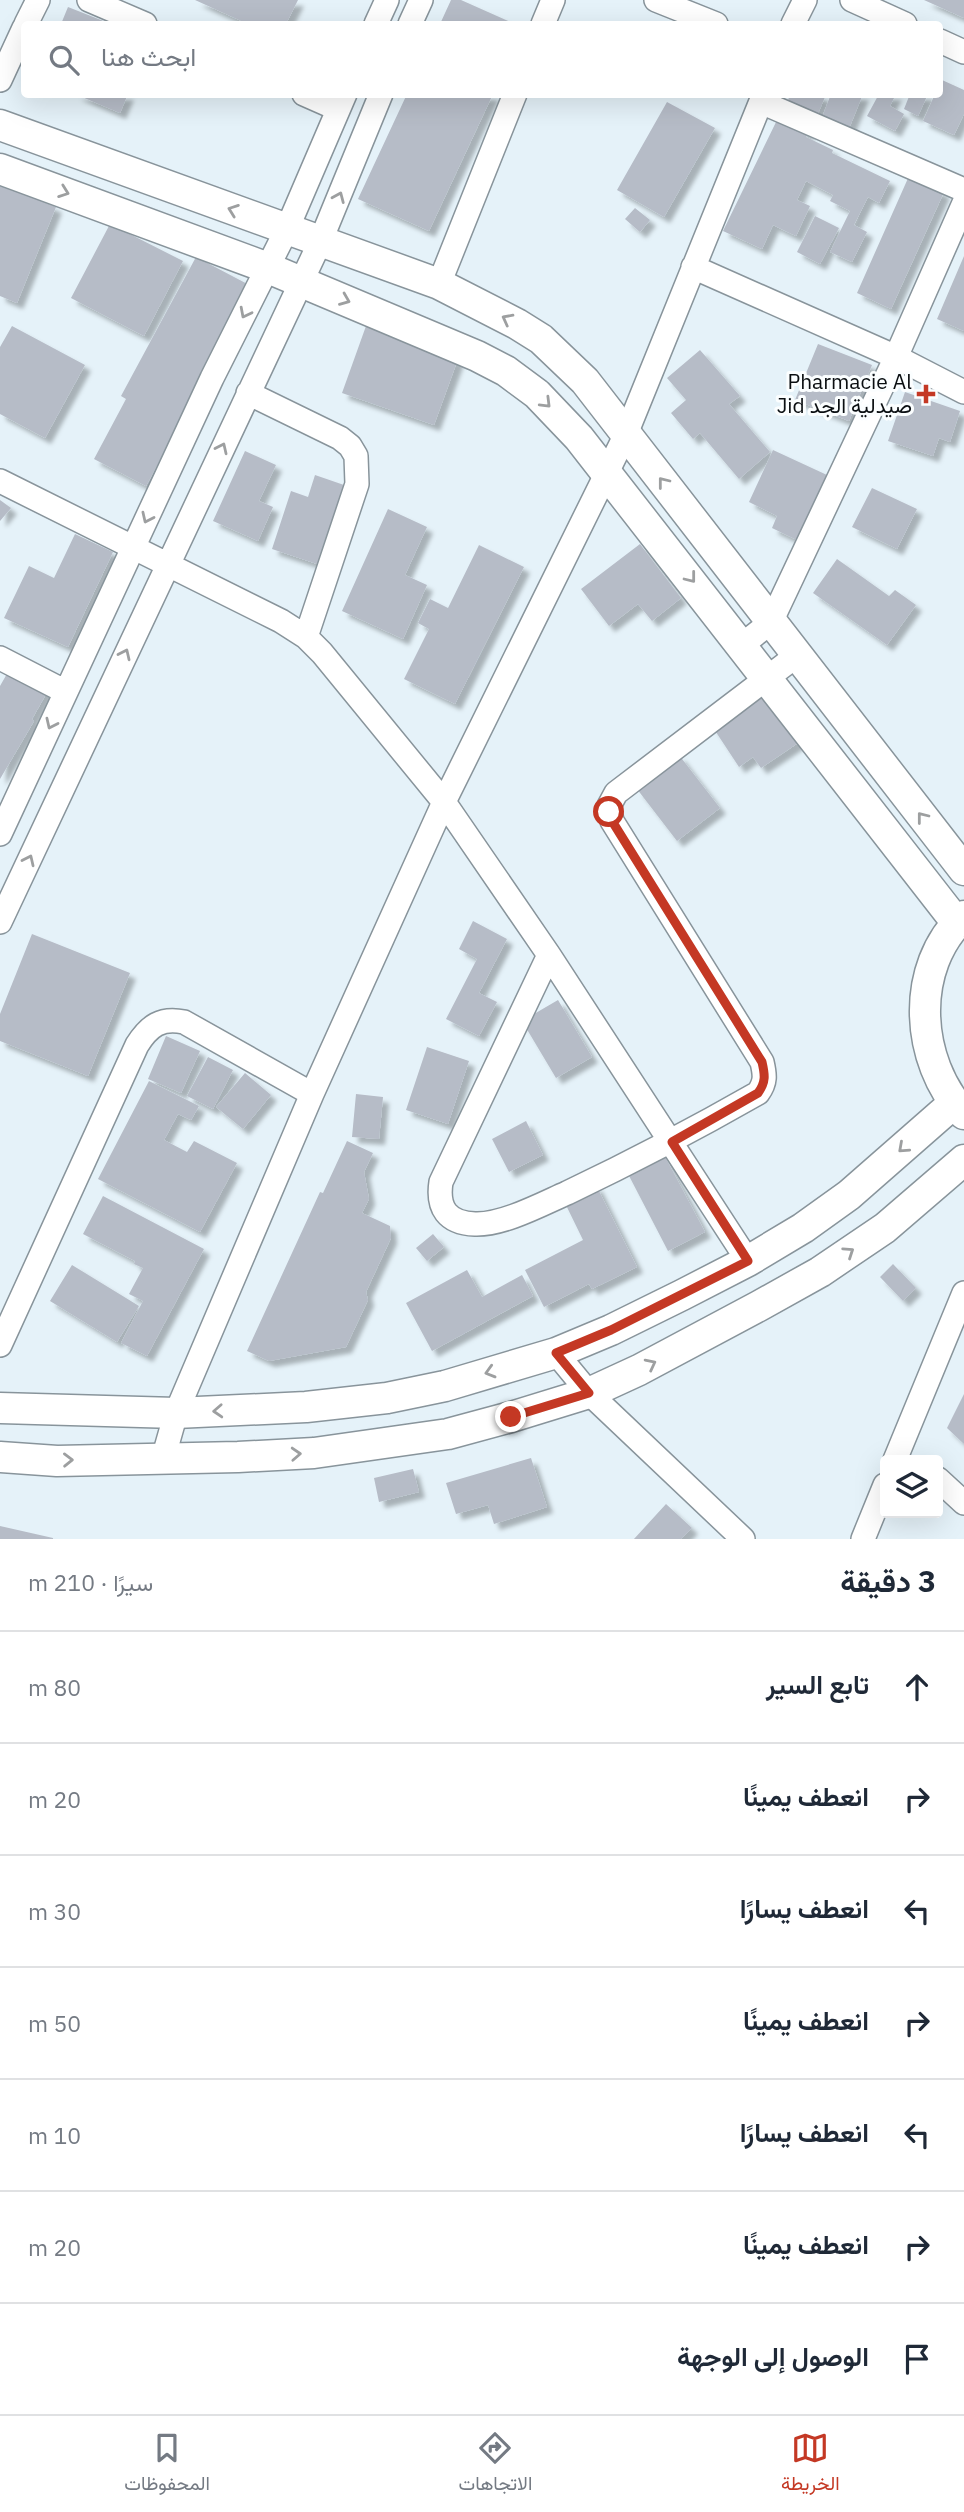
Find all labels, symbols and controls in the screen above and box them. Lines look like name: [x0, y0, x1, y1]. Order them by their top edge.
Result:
search box: [21, 21, 943, 98]
text: ابحث هنا: [101, 39, 196, 73]
icon: search: [45, 41, 83, 79]
one-way arrow: [57, 184, 69, 198]
one-way arrow: [330, 192, 344, 204]
one-way arrow: [228, 204, 240, 218]
one-way arrow: [338, 291, 350, 305]
one-way arrow: [240, 306, 254, 318]
one-way arrow: [502, 314, 515, 328]
place label: Pharmacie Al Jid صيدلية الجد: [777, 367, 912, 419]
marker: Pharmacie Al Jid صيدلية الجد: [918, 386, 934, 402]
one-way arrow: [538, 394, 551, 407]
one-way arrow: [214, 443, 228, 455]
one-way arrow: [658, 477, 671, 489]
one-way arrow: [141, 510, 155, 523]
one-way arrow: [682, 571, 695, 583]
one-way arrow: [117, 649, 131, 661]
one-way arrow: [45, 717, 59, 729]
route start: [593, 796, 624, 827]
one-way arrow: [917, 812, 930, 824]
one-way arrow: [21, 855, 35, 867]
one-way arrow: [898, 1140, 911, 1152]
one-way arrow: [841, 1248, 854, 1260]
one-way arrow: [644, 1358, 656, 1372]
one-way arrow: [485, 1364, 497, 1379]
route end: [495, 1401, 526, 1432]
one-way arrow: [212, 1403, 223, 1418]
one-way arrow: [290, 1447, 301, 1462]
one-way arrow: [63, 1453, 74, 1468]
map controls: [880, 1455, 943, 1518]
button: layers: [880, 1455, 943, 1518]
text: 3 دقيقة: [840, 1561, 936, 1600]
text: سيرًا · 210 m: [28, 1567, 153, 1597]
text: تابع السير: [766, 1667, 869, 1701]
icon: ahead: [898, 1668, 936, 1706]
text: 80 m: [28, 1672, 81, 1702]
text: انعطف يمينًا: [743, 1779, 869, 1813]
icon: right: [898, 1780, 936, 1818]
text: 20 m: [28, 1784, 81, 1814]
text: انعطف يسارًا: [740, 1891, 869, 1925]
icon: left: [898, 1892, 936, 1930]
text: 30 m: [28, 1896, 81, 1926]
text: انعطف يمينًا: [743, 2003, 869, 2037]
icon: right: [898, 2004, 936, 2042]
text: 50 m: [28, 2008, 81, 2038]
text: انعطف يسارًا: [740, 2115, 869, 2149]
icon: left: [898, 2116, 936, 2154]
text: 10 m: [28, 2120, 81, 2150]
text: انعطف يمينًا: [743, 2227, 869, 2261]
icon: right: [898, 2228, 936, 2266]
text: 20 m: [28, 2232, 81, 2262]
text: الوصول إلى الوجهة: [677, 2339, 869, 2373]
icon: arrive: [898, 2340, 936, 2378]
tab: المحفوظات: [124, 2429, 210, 2500]
tab: الاتجاهات: [459, 2429, 532, 2500]
tab: الخريطة: [781, 2429, 840, 2500]

